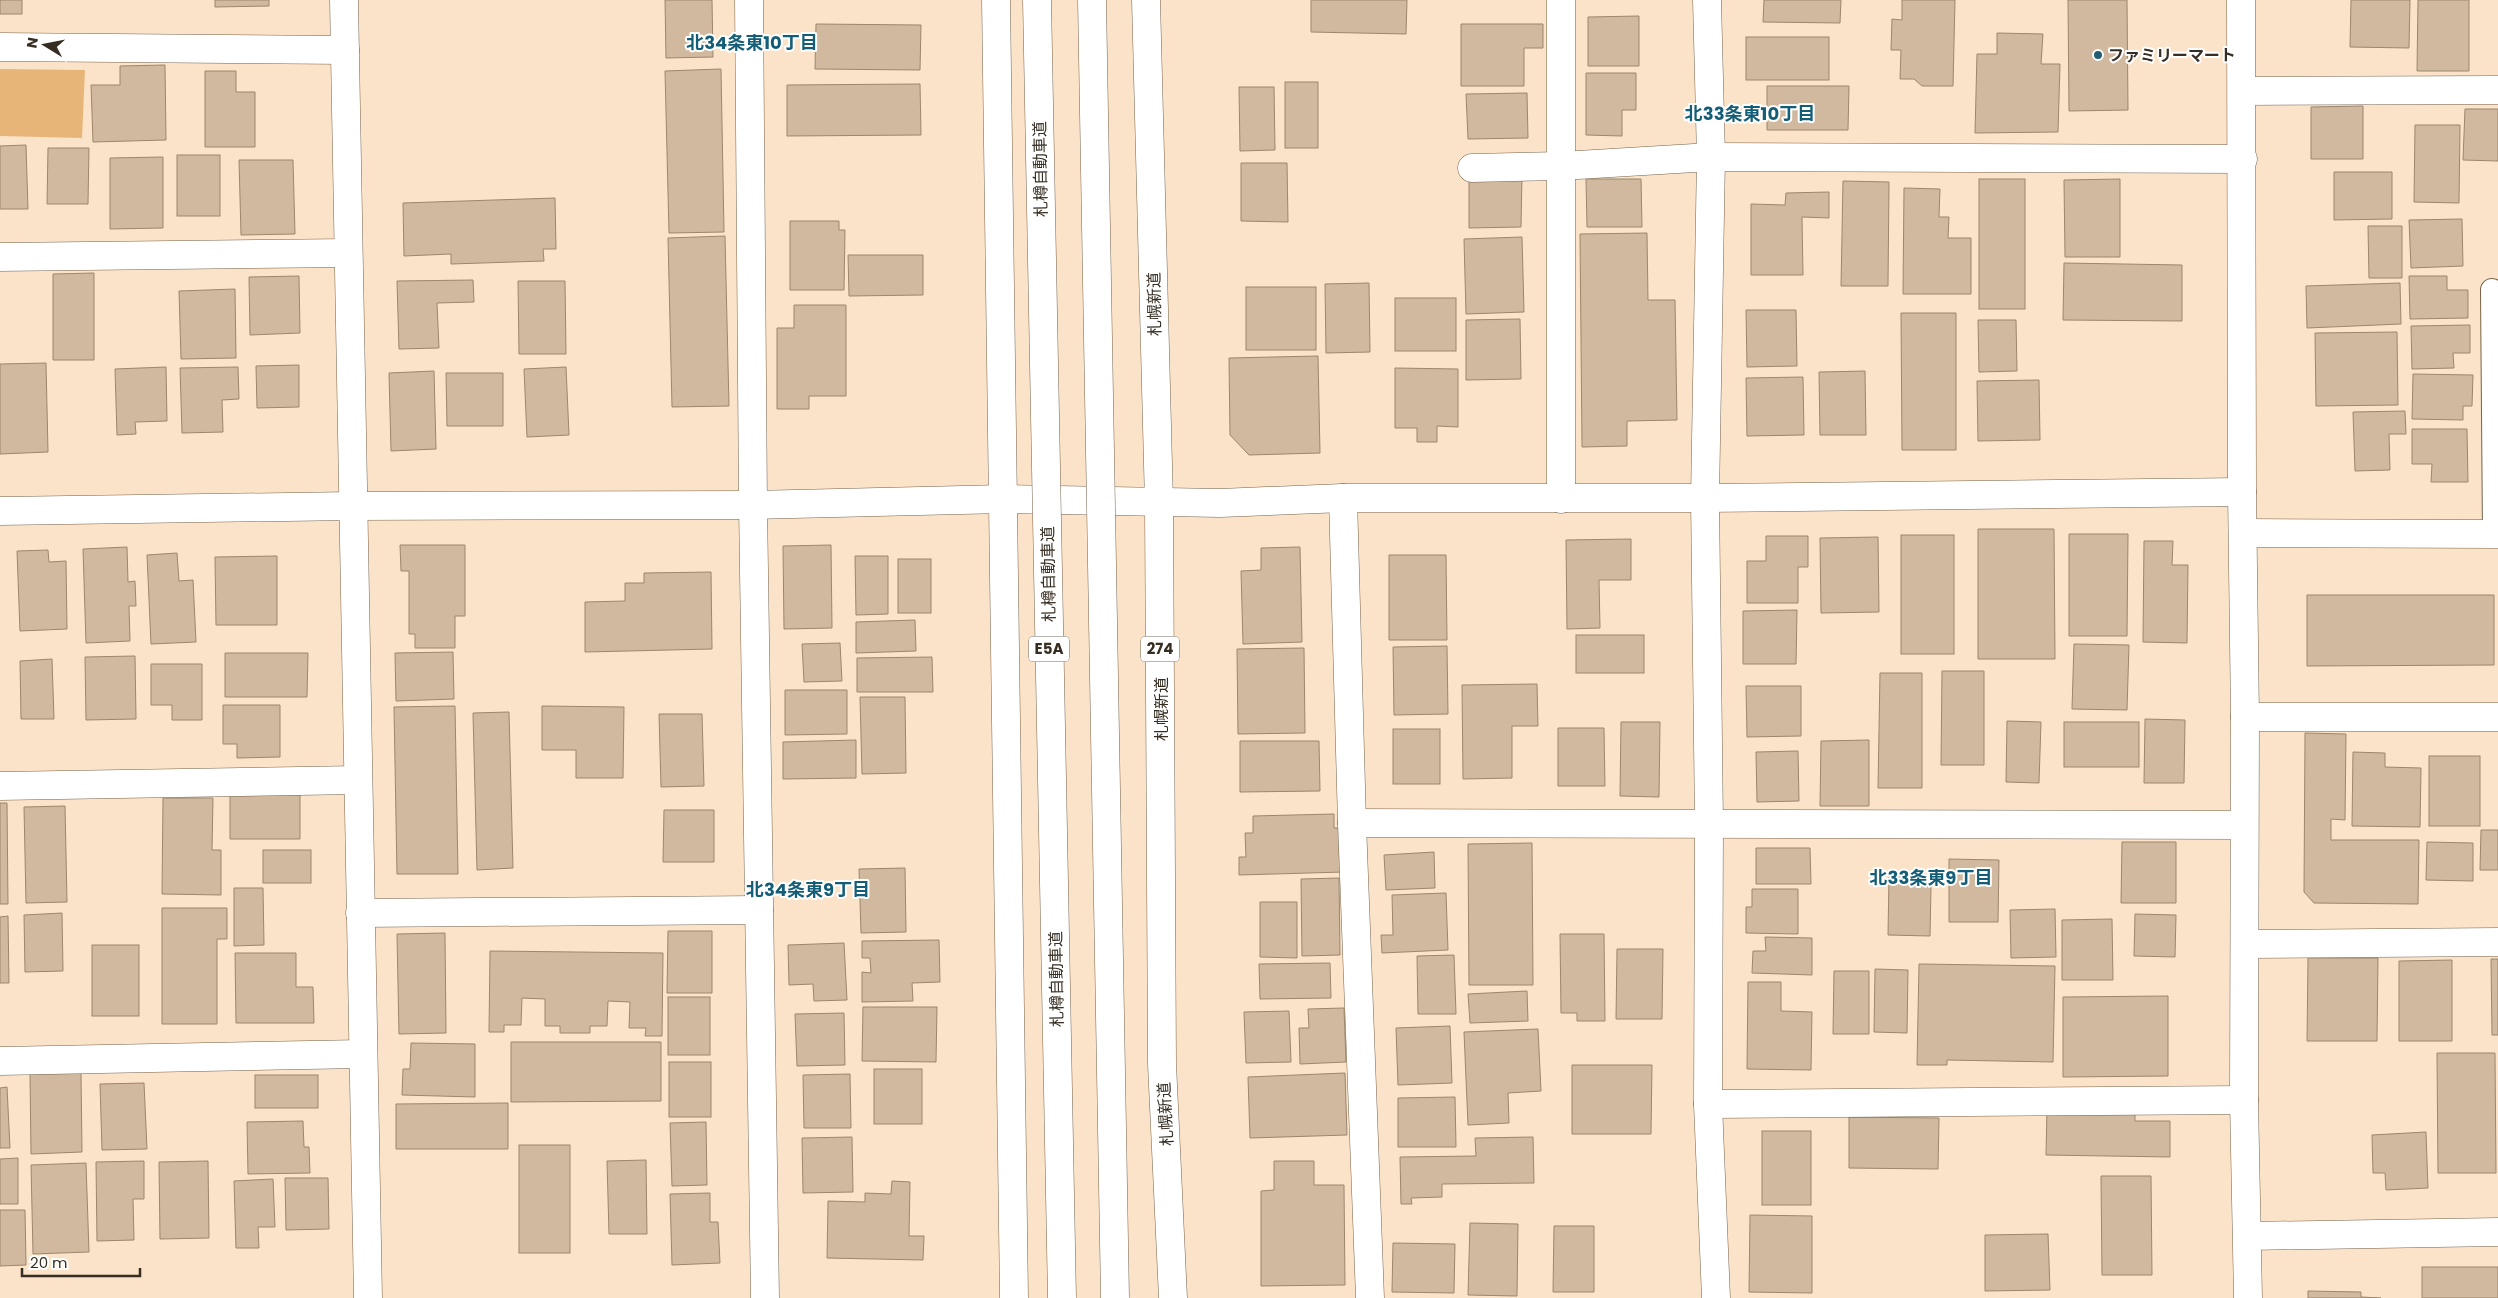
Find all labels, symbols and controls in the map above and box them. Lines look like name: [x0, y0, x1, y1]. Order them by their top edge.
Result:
north arrow: [20, 20, 70, 70]
district label: 北34条東10丁目: [686, 30, 818, 55]
text: N: [21, 36, 43, 50]
place label: ファミリーマート: [2108, 44, 2236, 67]
marker: ファミリーマート: [2092, 49, 2104, 61]
district label: 北33条東10丁目: [1685, 101, 1815, 126]
street label: 札樽自動車道: [1028, 121, 1053, 217]
street label: 札幌新道: [1142, 272, 1167, 336]
street label: 札樽自動車道: [1036, 526, 1061, 622]
road number: E5A: [1029, 636, 1069, 662]
road number: 274: [1141, 636, 1179, 662]
street label: 札幌新道: [1150, 677, 1173, 741]
district label: 北33条東9丁目: [1870, 865, 1992, 890]
district label: 北34条東9丁目: [746, 877, 870, 902]
street label: 札樽自動車道: [1044, 931, 1069, 1027]
street label: 札幌新道: [1152, 1081, 1179, 1147]
scale bar: [22, 1246, 140, 1278]
text: 20 m: [30, 1252, 68, 1273]

